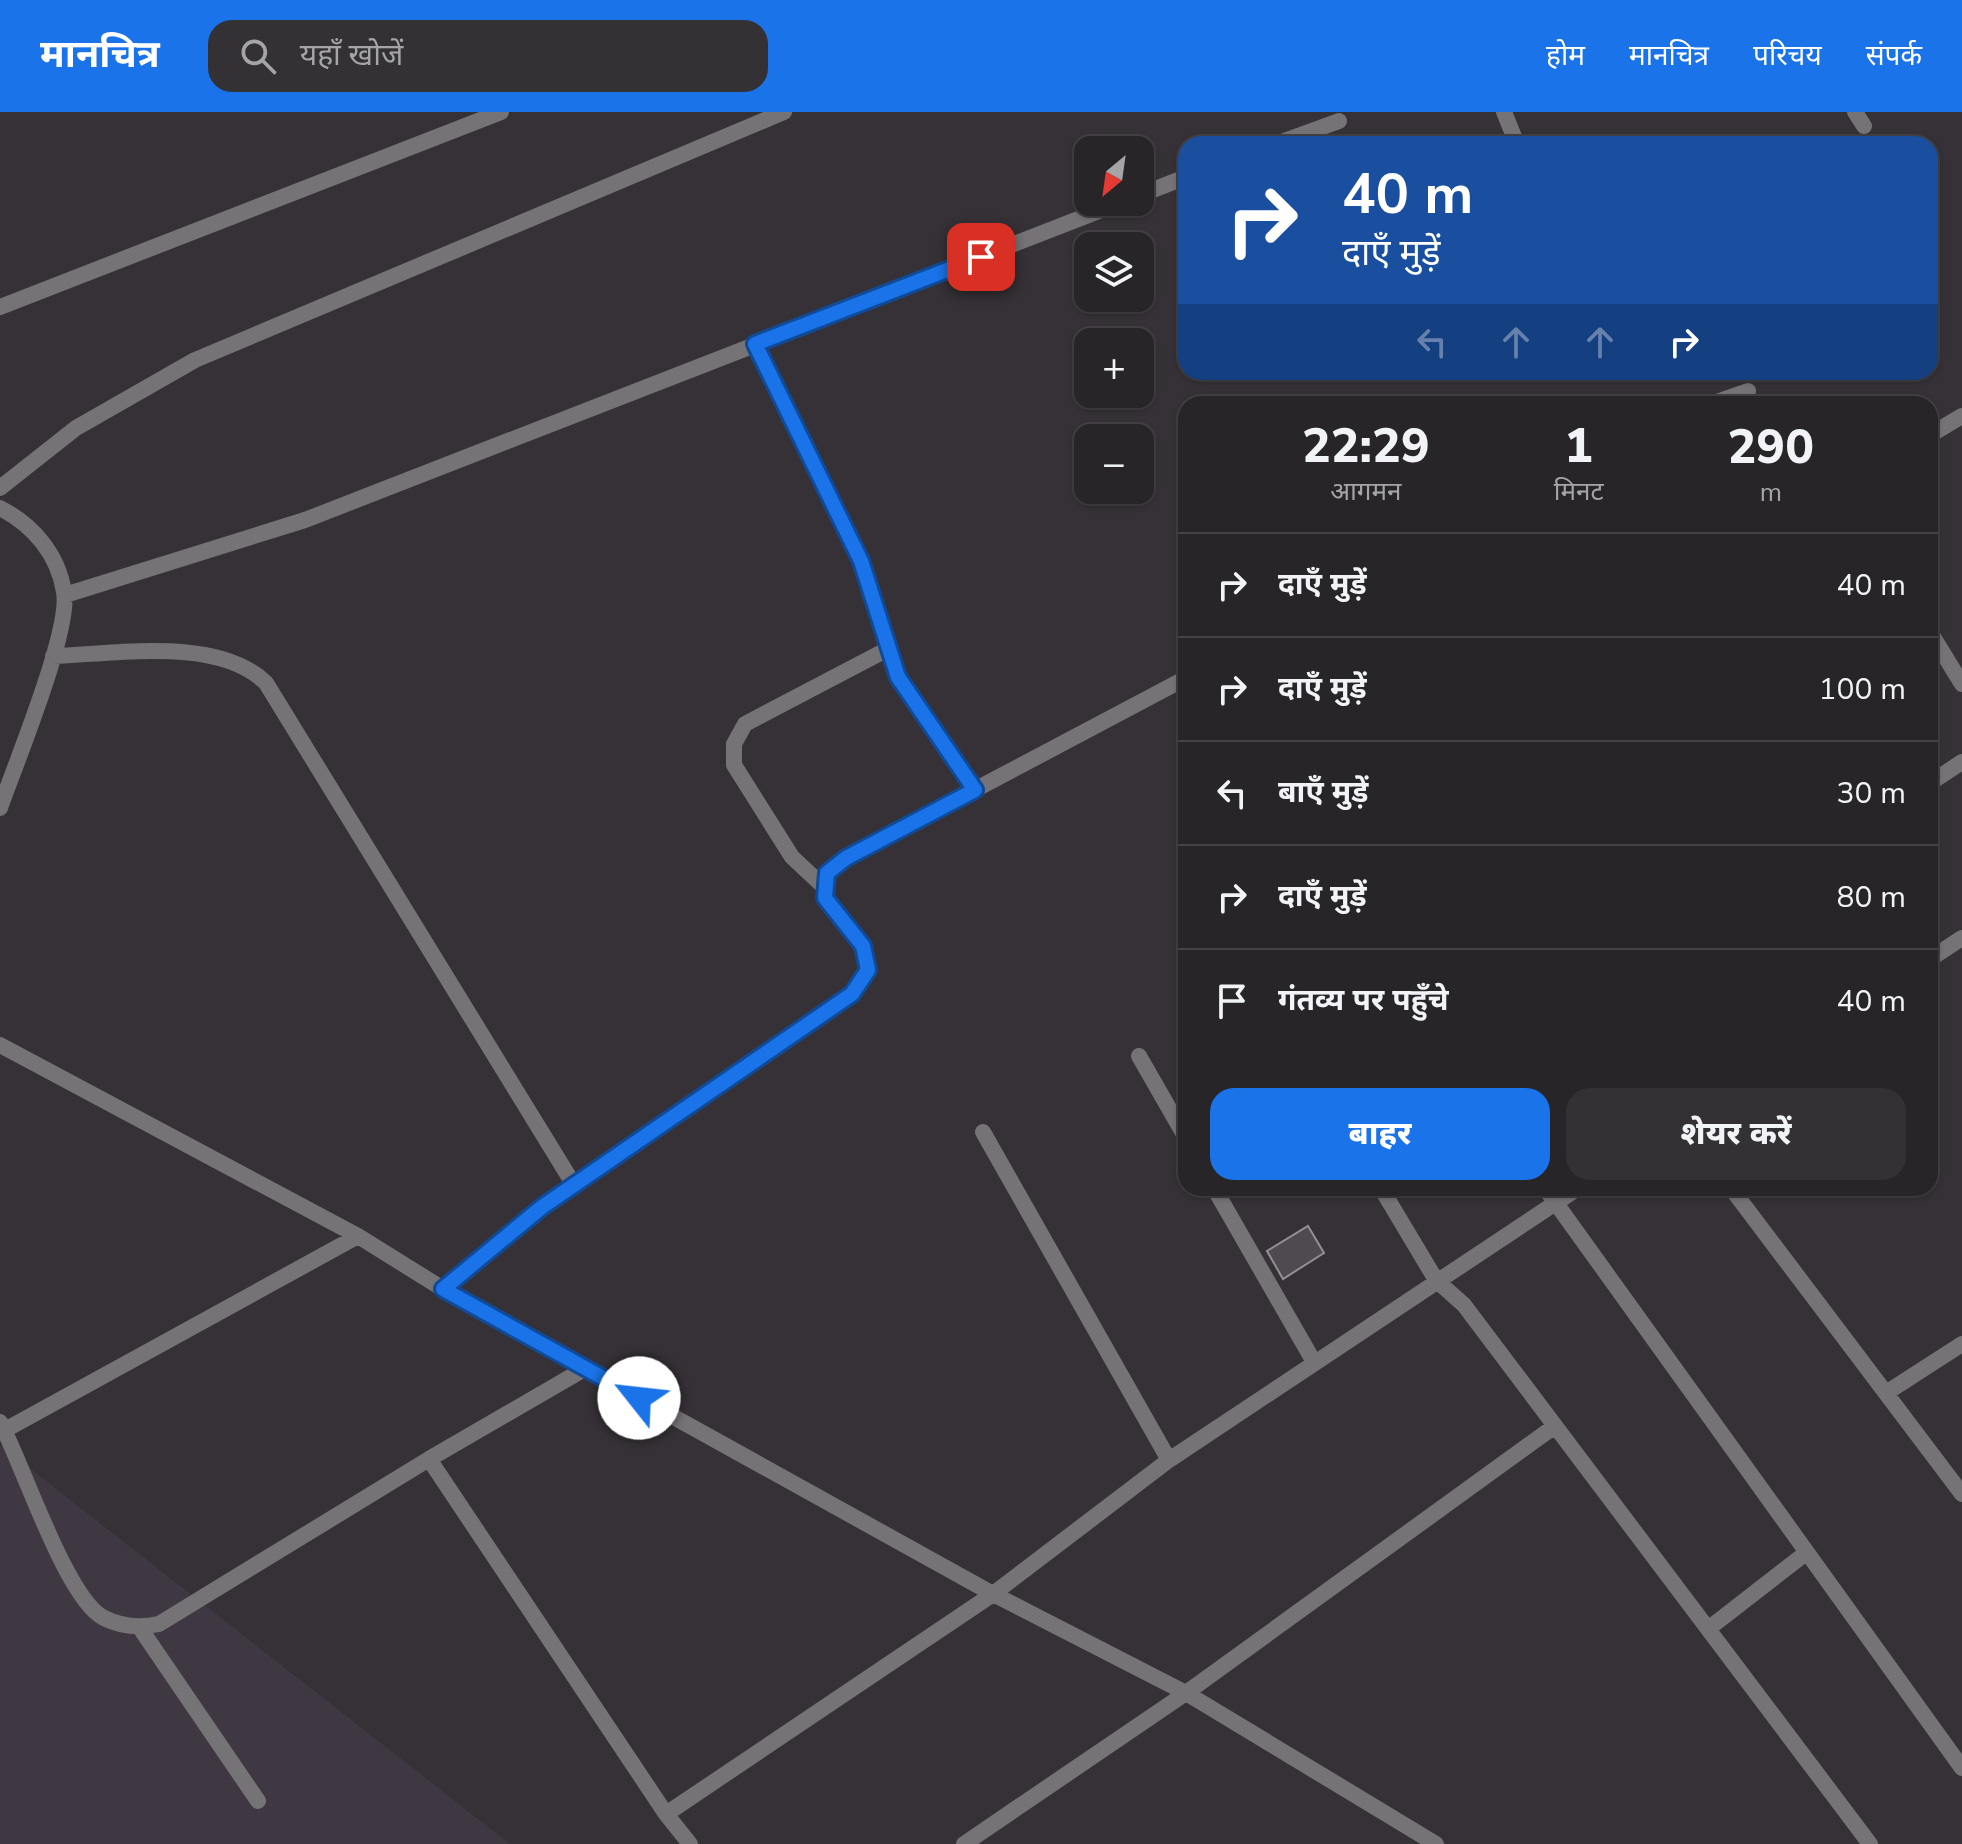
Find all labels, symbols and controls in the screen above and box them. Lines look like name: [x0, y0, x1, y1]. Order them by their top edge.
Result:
search box: [208, 20, 768, 92]
text: मानचित्र: [40, 29, 160, 80]
icon: search: [236, 34, 280, 78]
text: यहाँ खोजें: [300, 35, 403, 76]
text: होम: [1546, 37, 1585, 75]
text: मानचित्र: [1629, 37, 1709, 75]
text: परिचय: [1753, 37, 1822, 75]
text: संपर्क: [1866, 37, 1922, 75]
north arrow: [1074, 136, 1154, 216]
map controls: [1074, 136, 1154, 504]
text: 40 m: [1342, 156, 1473, 233]
icon: right: [1210, 168, 1314, 272]
pin: [947, 223, 1015, 291]
text: दाएँ मुड़ें: [1342, 229, 1440, 278]
button: layers: [1074, 232, 1154, 312]
icon: arrive: [959, 235, 1003, 279]
icon: left: [1410, 320, 1454, 364]
icon: ahead: [1494, 320, 1538, 364]
icon: ahead: [1578, 320, 1622, 364]
icon: right: [1662, 320, 1706, 364]
button: +: [1074, 328, 1154, 408]
text: 22:29: [1302, 413, 1430, 479]
text: 1: [1564, 413, 1593, 479]
text: 290: [1728, 414, 1814, 480]
button: −: [1074, 424, 1154, 504]
text: आगमन: [1330, 474, 1401, 509]
text: मिनट: [1554, 474, 1604, 509]
text: m: [1760, 475, 1782, 510]
icon: right: [1210, 563, 1254, 607]
text: दाएँ मुड़ें: [1278, 564, 1367, 605]
text: 40 m: [1837, 565, 1906, 606]
icon: right: [1210, 667, 1254, 711]
text: दाएँ मुड़ें: [1278, 668, 1367, 709]
text: 100 m: [1819, 669, 1906, 710]
icon: left: [1210, 771, 1254, 815]
text: बाएँ मुड़ें: [1278, 772, 1368, 813]
text: 30 m: [1837, 773, 1906, 814]
icon: right: [1210, 875, 1254, 919]
text: दाएँ मुड़ें: [1278, 876, 1367, 917]
text: 80 m: [1837, 877, 1906, 918]
icon: arrive: [1210, 979, 1254, 1023]
text: गंतव्य पर पहुँचे: [1278, 980, 1448, 1021]
text: 40 m: [1837, 981, 1906, 1022]
button: बाहर: [1210, 1088, 1550, 1180]
button: शेयर करें: [1566, 1088, 1906, 1180]
position arrow: [597, 1356, 681, 1440]

